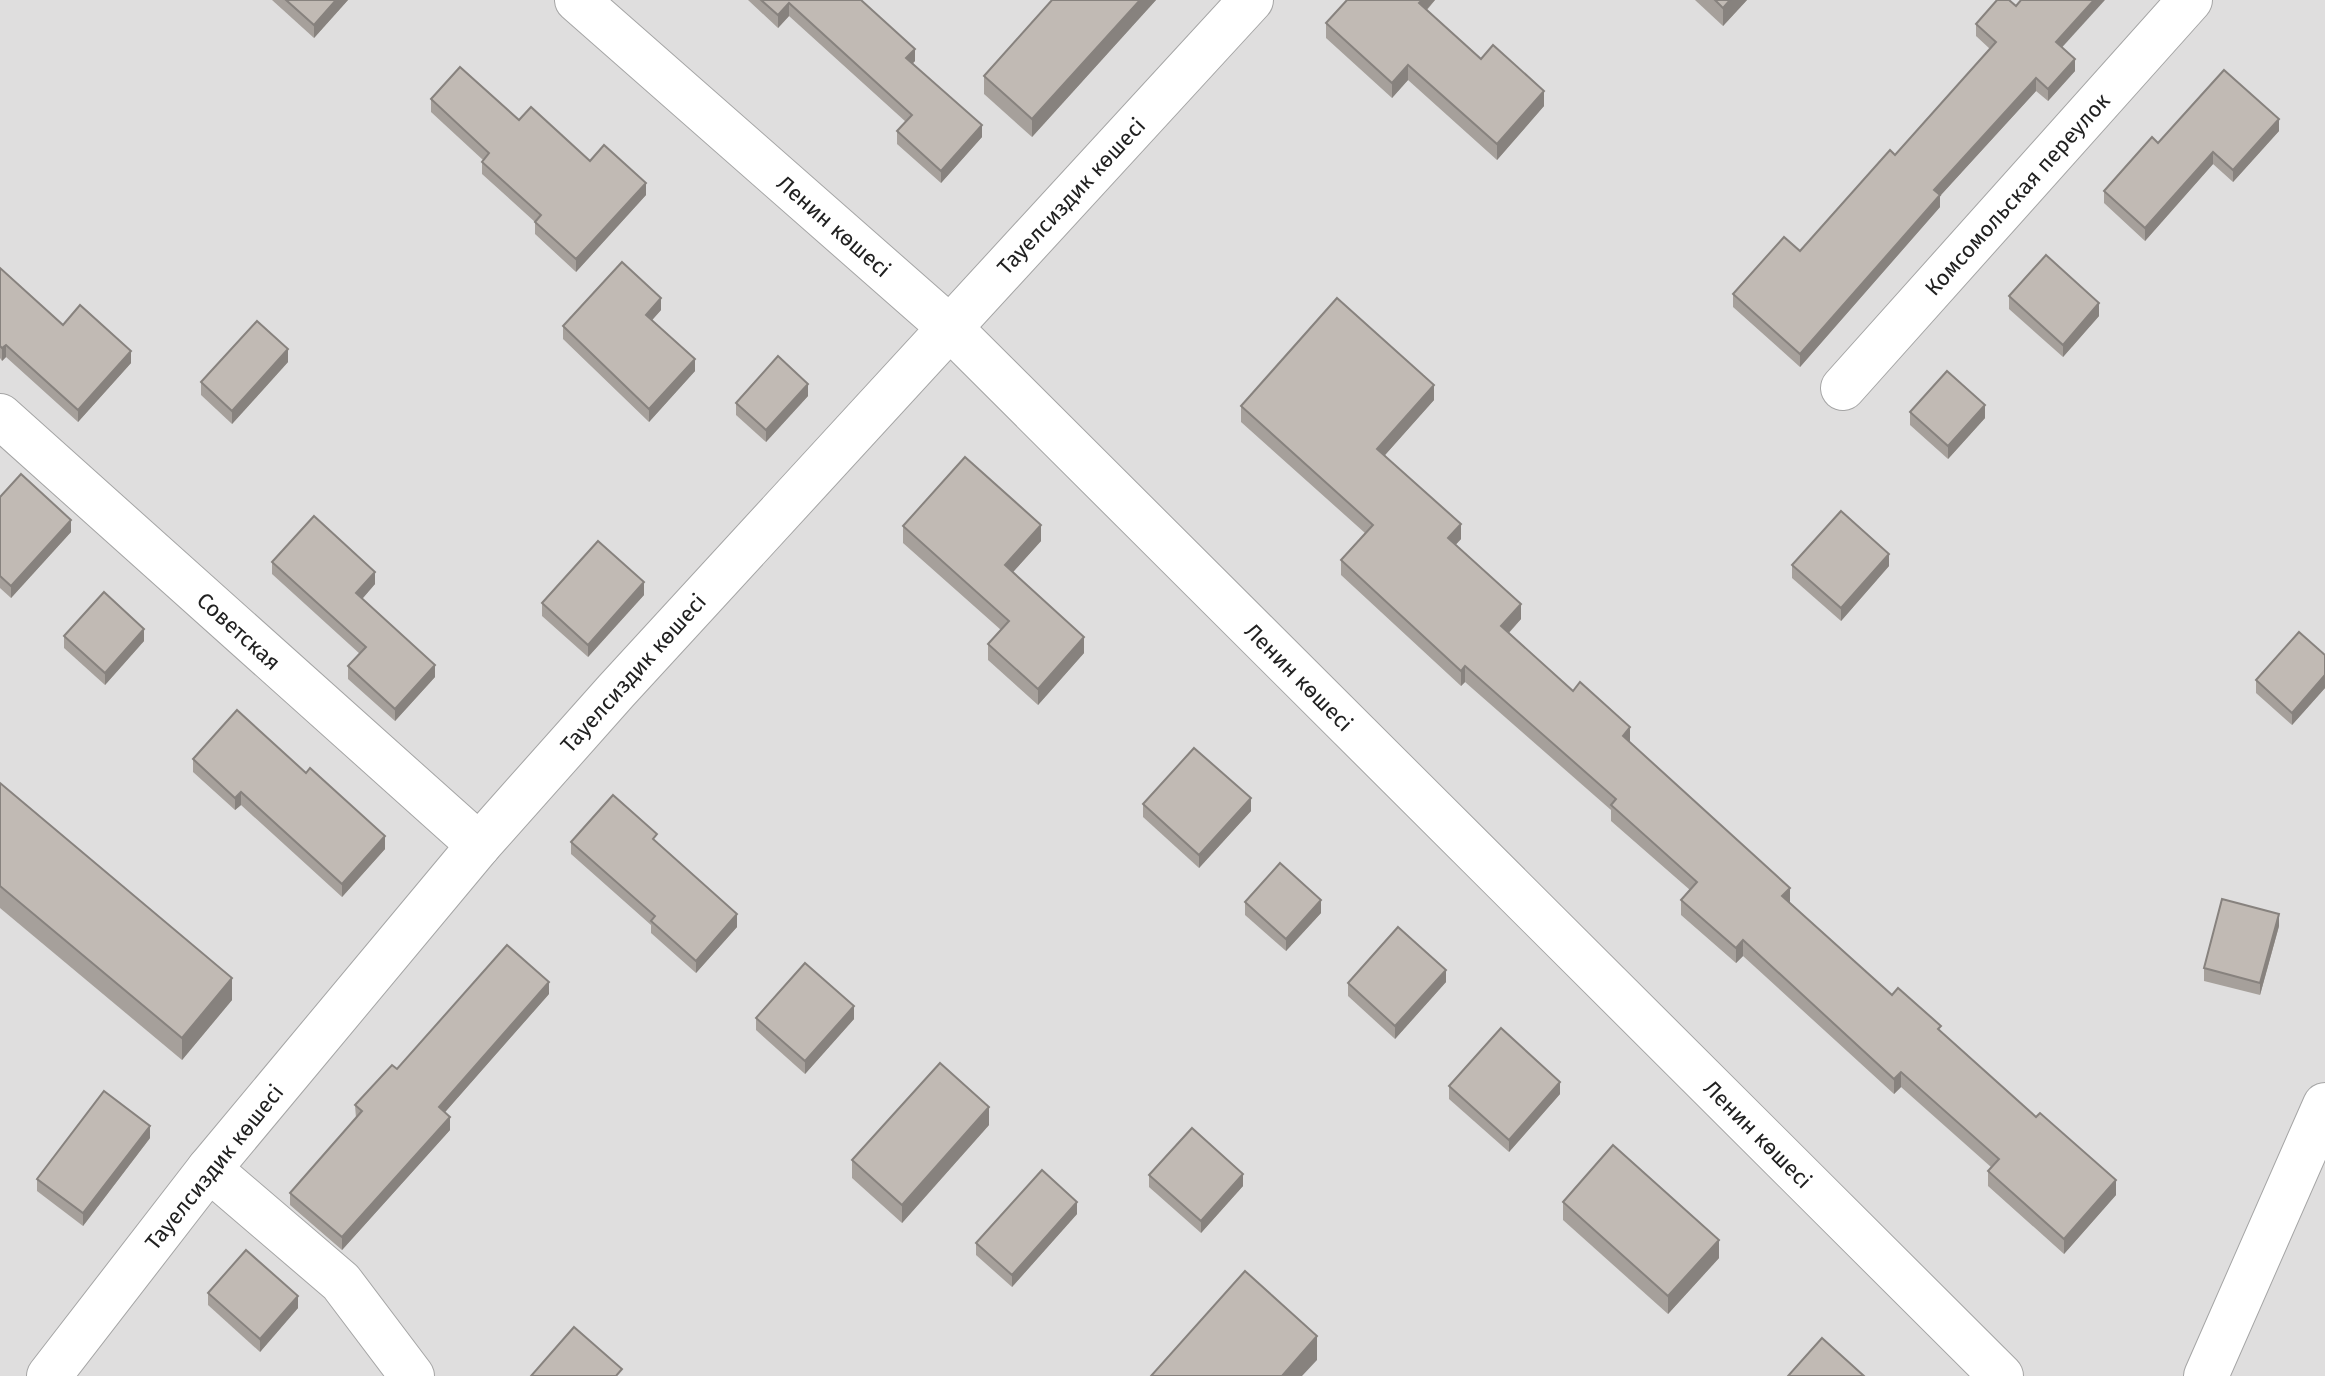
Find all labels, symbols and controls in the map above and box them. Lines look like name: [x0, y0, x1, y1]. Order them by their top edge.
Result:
street label: Комсомольская переулок: [1919, 87, 2116, 301]
street label: Тауелсиздик көшесі: [992, 112, 1151, 280]
street label: Ленин көшесі: [771, 170, 896, 283]
street label: Советская: [191, 587, 286, 676]
street label: Тауелсиздик көшесі: [555, 588, 712, 758]
street label: Ленин көшесі: [1239, 618, 1358, 737]
street label: Ленин көшесі: [1698, 1075, 1817, 1194]
street label: Тауелсиздик көшесі: [140, 1079, 289, 1255]

